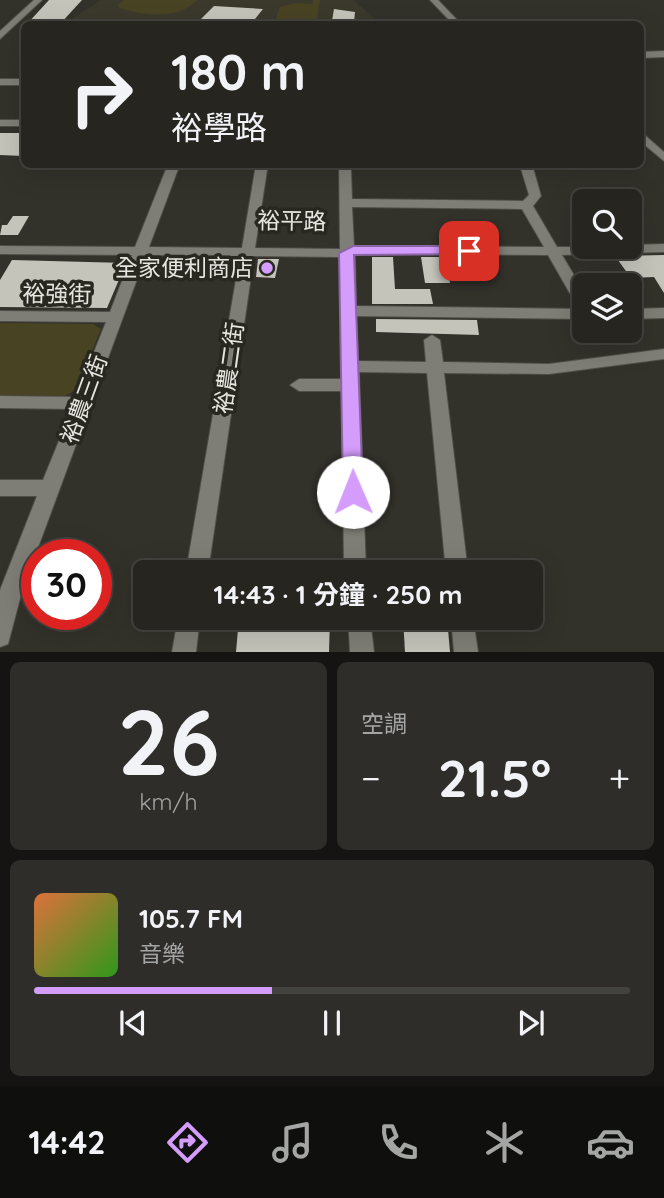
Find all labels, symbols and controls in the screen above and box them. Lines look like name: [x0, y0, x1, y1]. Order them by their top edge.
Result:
text: 180 m: [171, 41, 306, 102]
icon: right: [56, 49, 147, 140]
text: 裕學路: [171, 107, 267, 147]
map controls: [572, 189, 642, 343]
button: search: [572, 189, 642, 259]
street label: 裕平路: [257, 205, 327, 236]
pin: [439, 221, 499, 281]
icon: arrive: [450, 232, 488, 270]
place label: 全家便利商店: [115, 253, 253, 282]
marker: 全家便利商店: [259, 260, 275, 276]
button: layers: [572, 273, 642, 343]
street label: 裕強街: [22, 278, 92, 309]
street label: 裕農二街: [208, 320, 249, 416]
street label: 裕農三街: [54, 351, 113, 447]
position arrow: [316, 455, 390, 529]
speed limit sign: 30: [21, 539, 112, 630]
text: 14:43 · 1 分鐘 · 250 m: [214, 578, 462, 611]
text: 26: [117, 684, 220, 798]
text: 空調: [361, 709, 407, 738]
text: 21.5°: [438, 745, 551, 810]
text: −: [361, 754, 381, 802]
text: +: [609, 754, 630, 802]
text: km/h: [139, 787, 198, 816]
text: 105.7 FM: [139, 902, 243, 935]
text: 音樂: [139, 939, 185, 968]
icon: previous: [114, 1004, 152, 1042]
icon: pause: [313, 1004, 351, 1042]
icon: next: [512, 1004, 550, 1042]
icon: directions: [163, 1118, 212, 1167]
icon: music: [268, 1118, 317, 1167]
icon: phone: [374, 1118, 423, 1167]
icon: climate: [480, 1118, 529, 1167]
icon: car: [586, 1118, 635, 1167]
text: 14:42: [28, 1122, 106, 1162]

